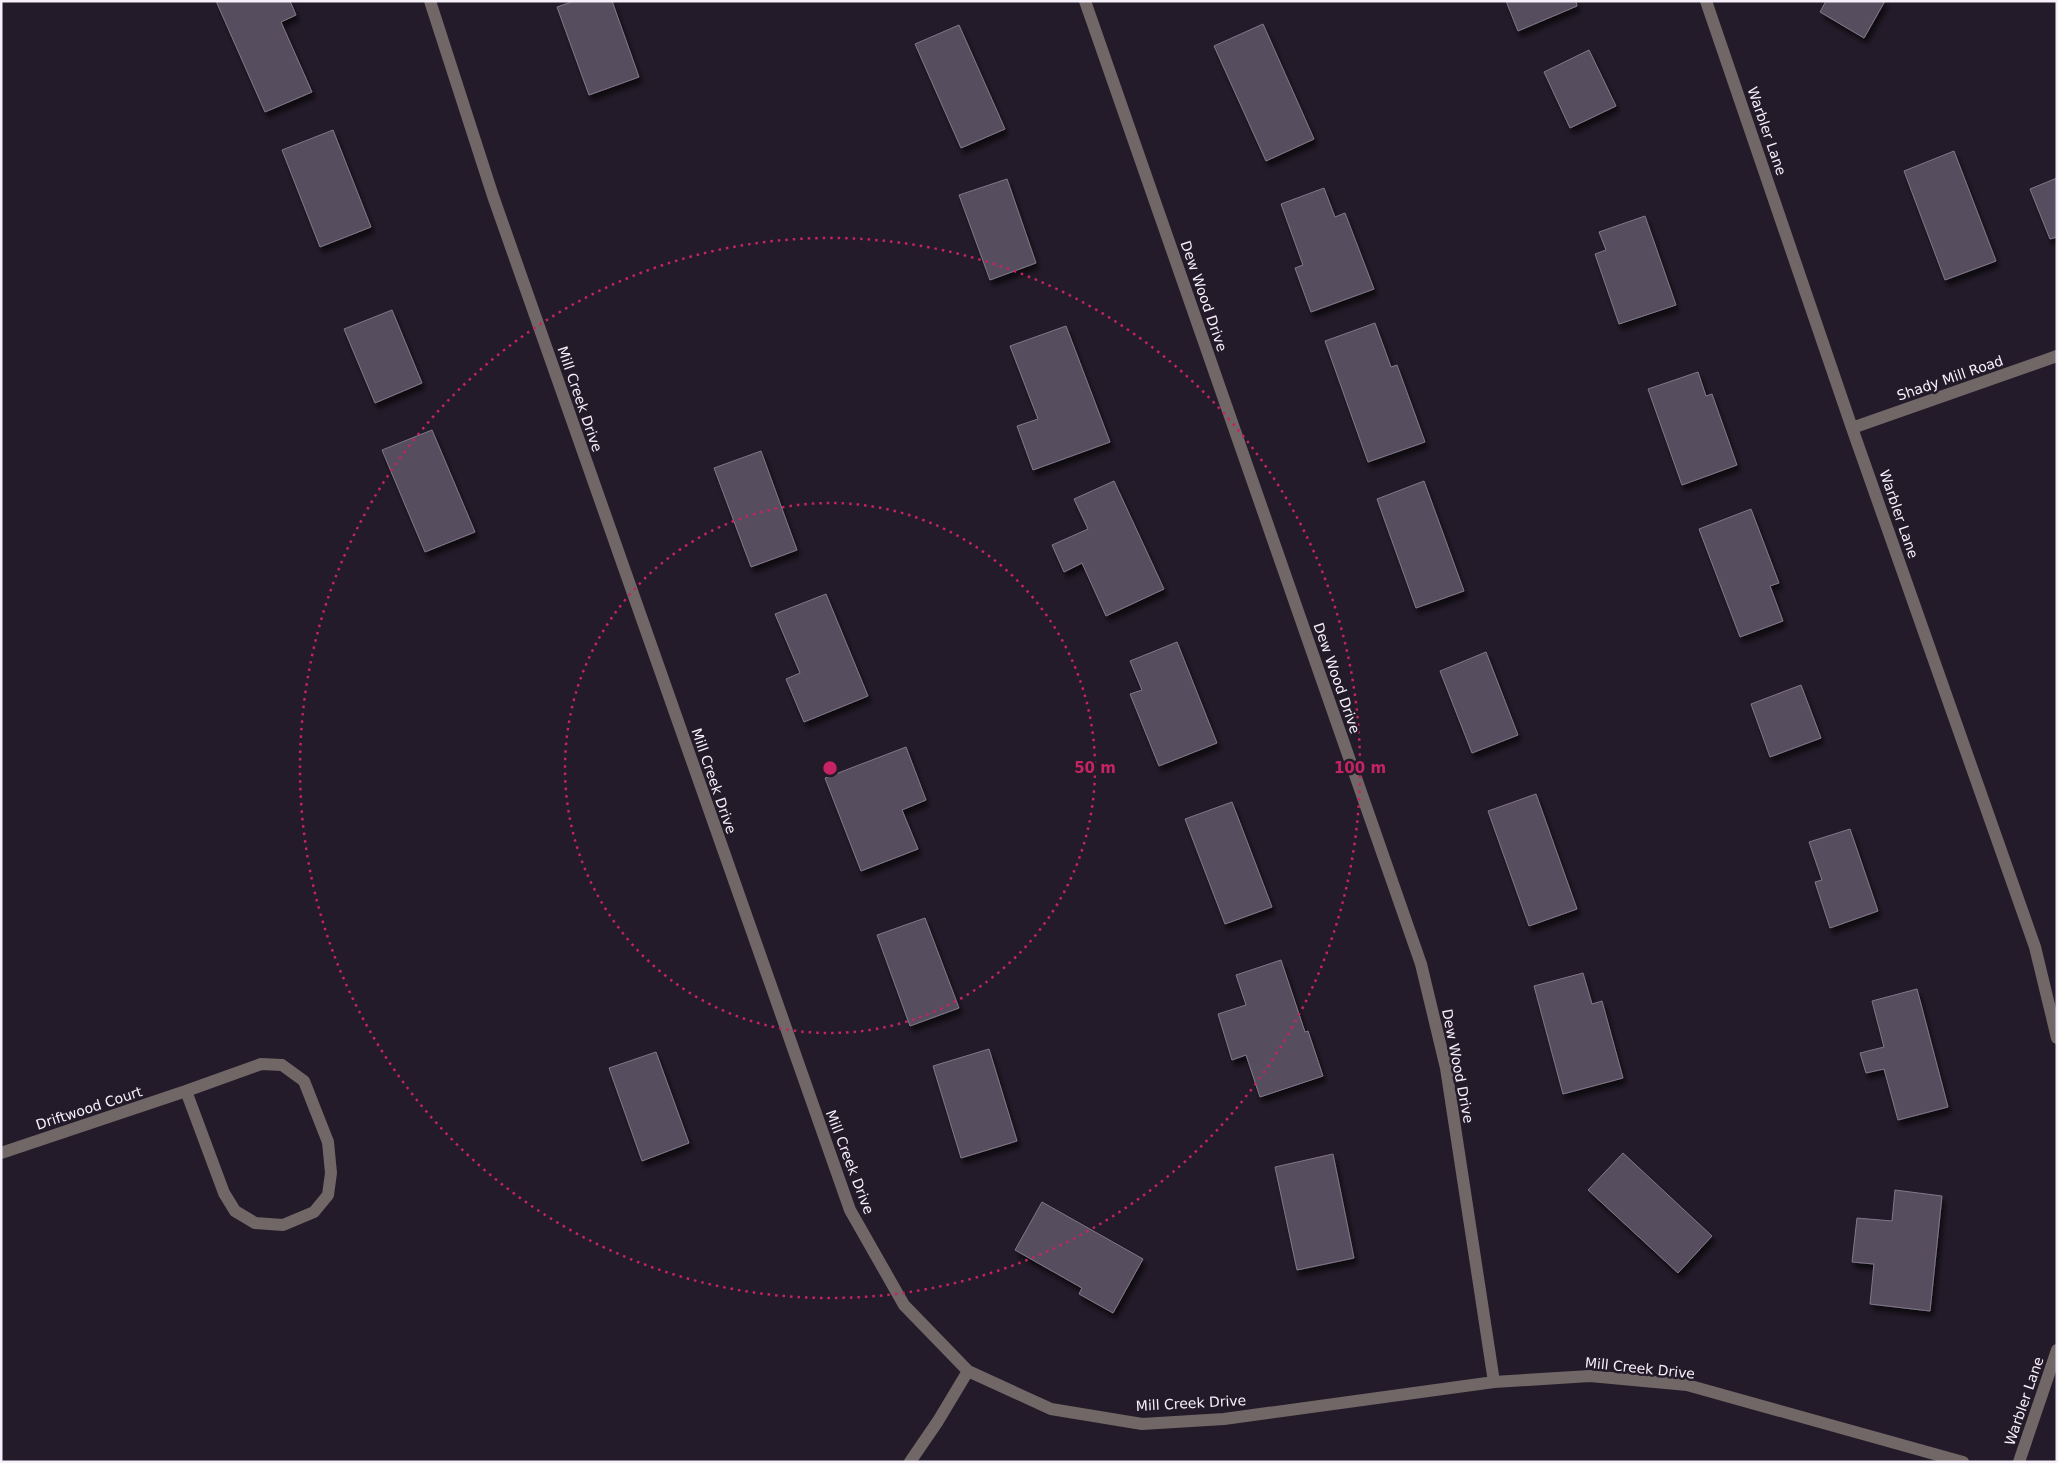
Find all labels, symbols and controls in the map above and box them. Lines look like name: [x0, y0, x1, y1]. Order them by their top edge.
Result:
street label: Warbler Lane: [1744, 85, 1790, 177]
street label: Dew Wood Drive: [1178, 239, 1230, 353]
street label: Mill Creek Drive: [554, 344, 606, 454]
street label: Shady Mill Road: [1895, 352, 2005, 404]
street label: Warbler Lane: [1876, 468, 1922, 560]
street label: Dew Wood Drive: [1311, 621, 1363, 735]
street label: Mill Creek Drive: [688, 726, 740, 836]
centre of rings: [821, 759, 839, 777]
text: 50 m: [1074, 759, 1116, 777]
text: 100 m: [1334, 759, 1386, 777]
street label: Dew Wood Drive: [1439, 1007, 1477, 1125]
street label: Driftwood Court: [34, 1083, 145, 1133]
street label: Mill Creek Drive: [823, 1108, 877, 1216]
street label: Mill Creek Drive: [1584, 1354, 1696, 1382]
street label: Warbler Lane: [2001, 1355, 2047, 1447]
street label: Mill Creek Drive: [1135, 1392, 1247, 1414]

